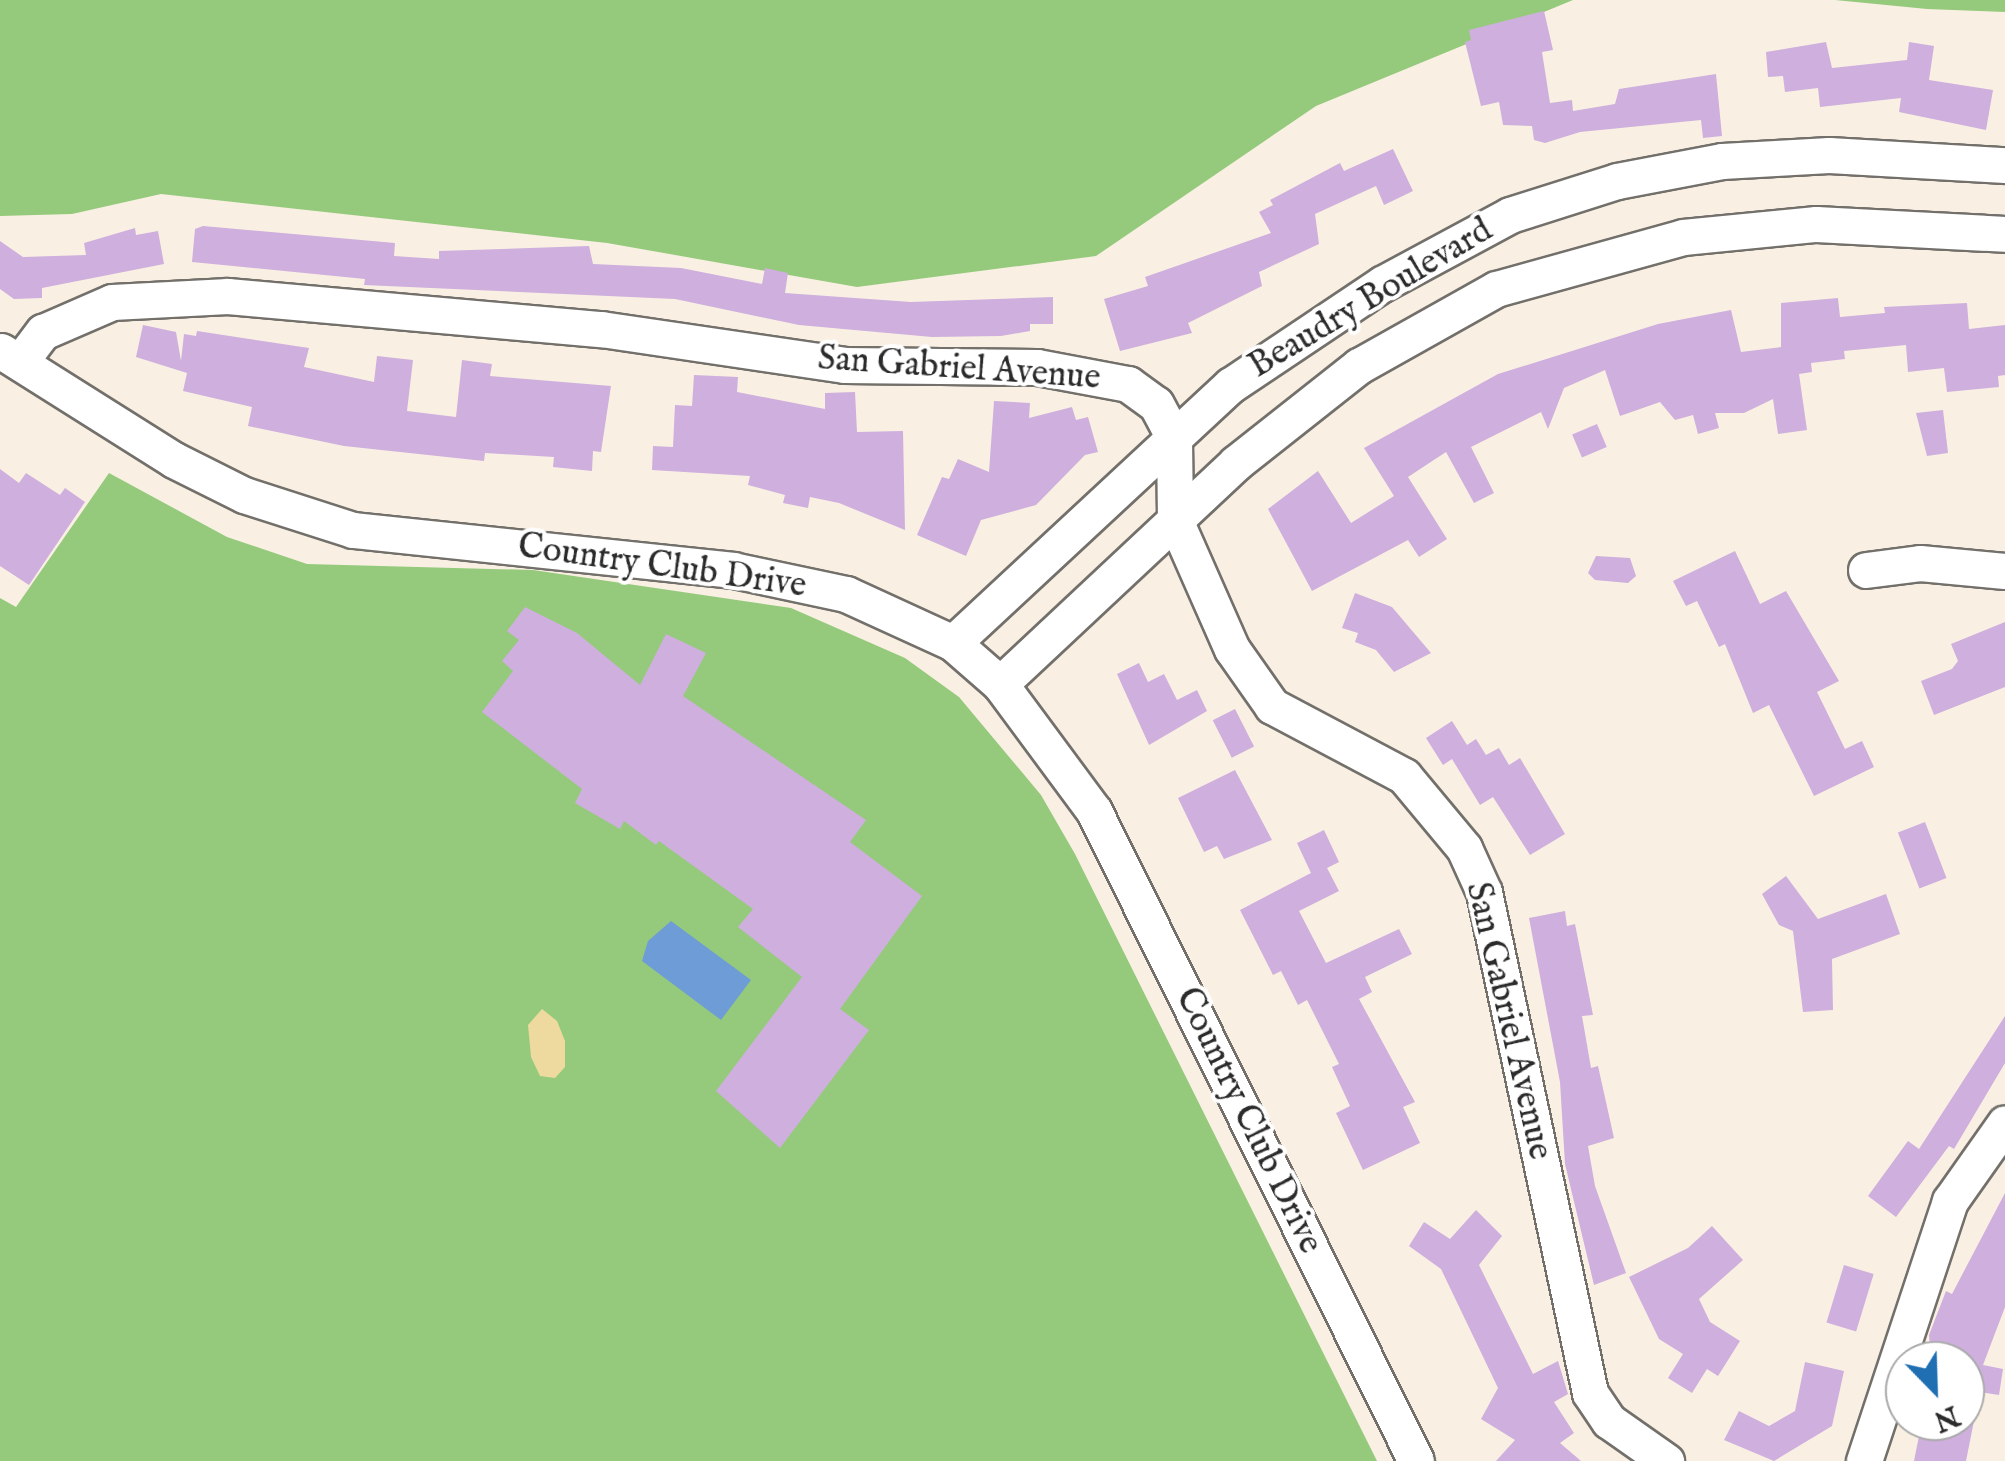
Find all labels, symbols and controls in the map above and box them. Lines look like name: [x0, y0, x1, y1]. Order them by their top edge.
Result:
street label: Beaudry Boulevard: [1242, 210, 1500, 388]
street label: San Gabriel Avenue: [816, 338, 1102, 400]
street label: Country Club Drive: [515, 526, 809, 608]
street label: San Gabriel Avenue: [1456, 878, 1560, 1164]
street label: Country Club Drive: [1165, 981, 1331, 1261]
north arrow: [1885, 1341, 1985, 1441]
text: N: [1928, 1396, 1964, 1438]

